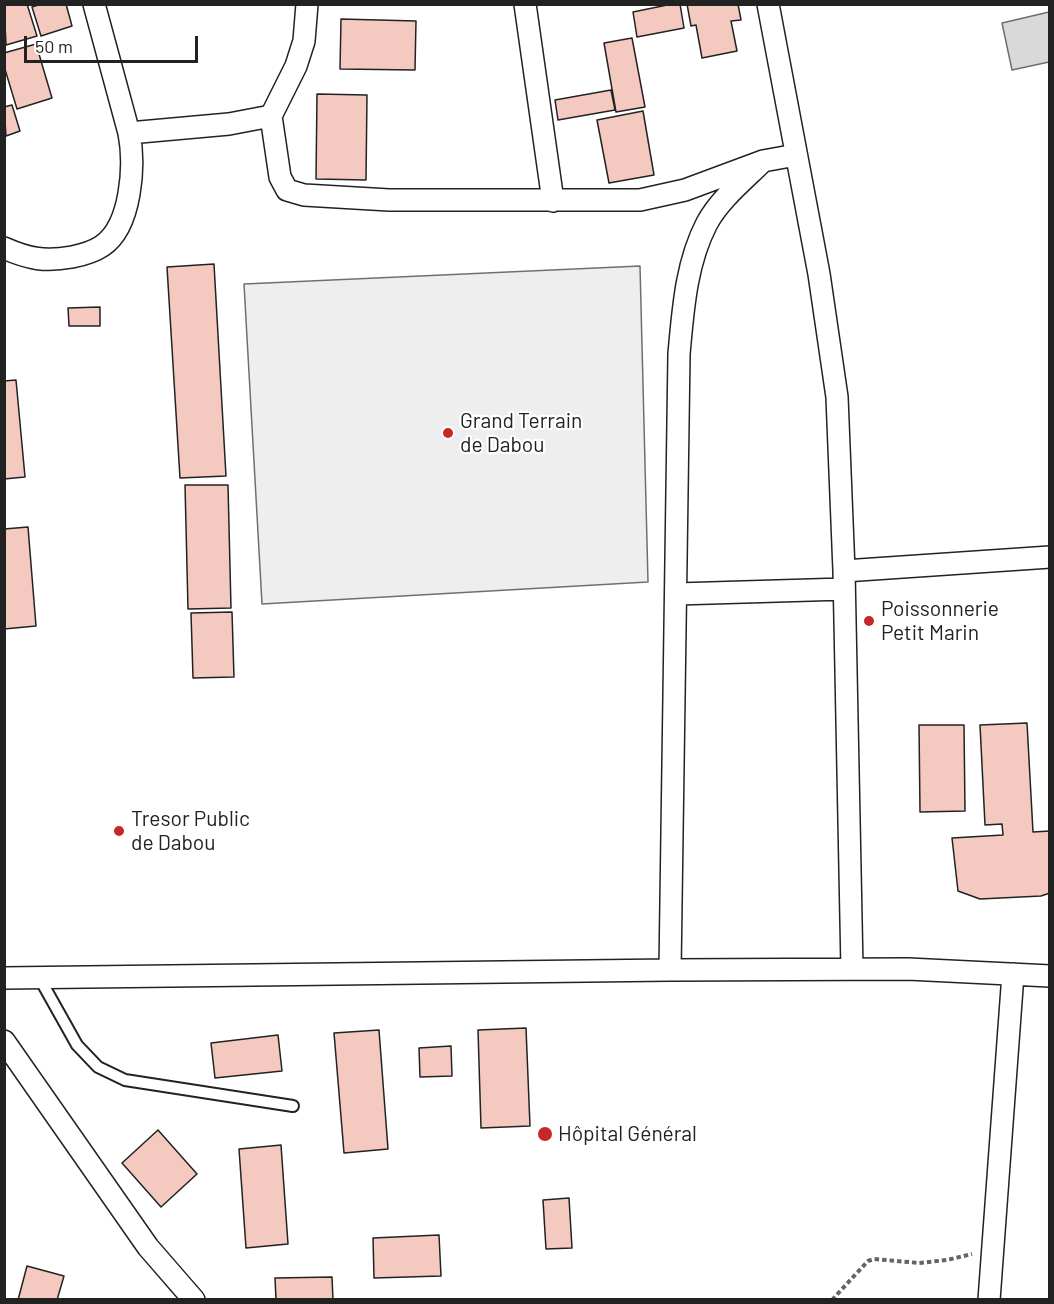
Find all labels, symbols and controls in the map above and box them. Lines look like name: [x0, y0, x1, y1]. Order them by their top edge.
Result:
scale bar: [27, 24, 201, 62]
text: 50 m: [35, 35, 73, 57]
place label: Grand Terrain de Dabou: [460, 408, 582, 458]
marker: Grand Terrain de Dabou: [441, 426, 455, 440]
place label: Poissonnerie Petit Marin: [881, 596, 999, 646]
marker: Poissonnerie Petit Marin: [862, 614, 876, 628]
place label: Tresor Public de Dabou: [131, 806, 250, 856]
marker: Tresor Public de Dabou: [112, 824, 126, 838]
place label: Hôpital Général: [558, 1121, 697, 1147]
marker: Hôpital Général: [536, 1125, 554, 1143]

